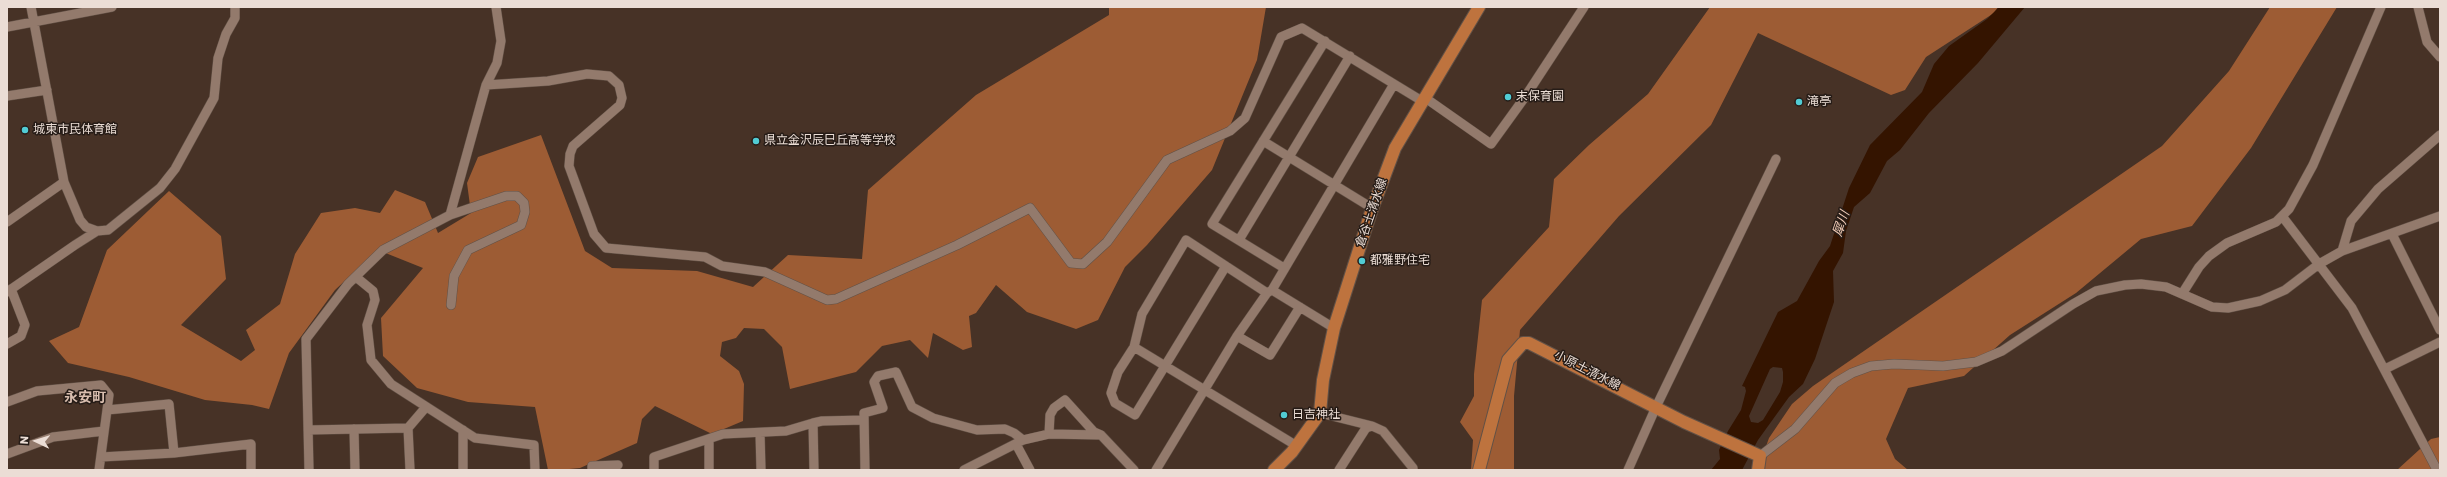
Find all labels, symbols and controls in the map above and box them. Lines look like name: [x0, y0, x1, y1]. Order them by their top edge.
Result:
place label: 末保育園: [1516, 90, 1564, 104]
marker: 末保育園: [1503, 92, 1513, 102]
place label: 滝亭: [1807, 95, 1831, 109]
marker: 滝亭: [1794, 97, 1804, 107]
place label: 城東市民体育館: [33, 123, 117, 137]
marker: 城東市民体育館: [20, 125, 30, 135]
place label: 県立金沢辰巳丘高等学校: [764, 134, 896, 148]
marker: 県立金沢辰巳丘高等学校: [751, 136, 761, 146]
street label: 倉谷土清水線: [1353, 177, 1391, 249]
water label: 犀川: [1830, 209, 1854, 239]
place label: 都雅野住宅: [1370, 254, 1430, 268]
marker: 都雅野住宅: [1357, 256, 1367, 266]
street label: 小原土清水線: [1552, 348, 1622, 394]
district label: 永安町: [64, 390, 106, 406]
place label: 日吉神社: [1292, 408, 1340, 422]
marker: 日吉神社: [1279, 410, 1289, 420]
north arrow: [16, 421, 56, 461]
text: N: [16, 435, 32, 445]

